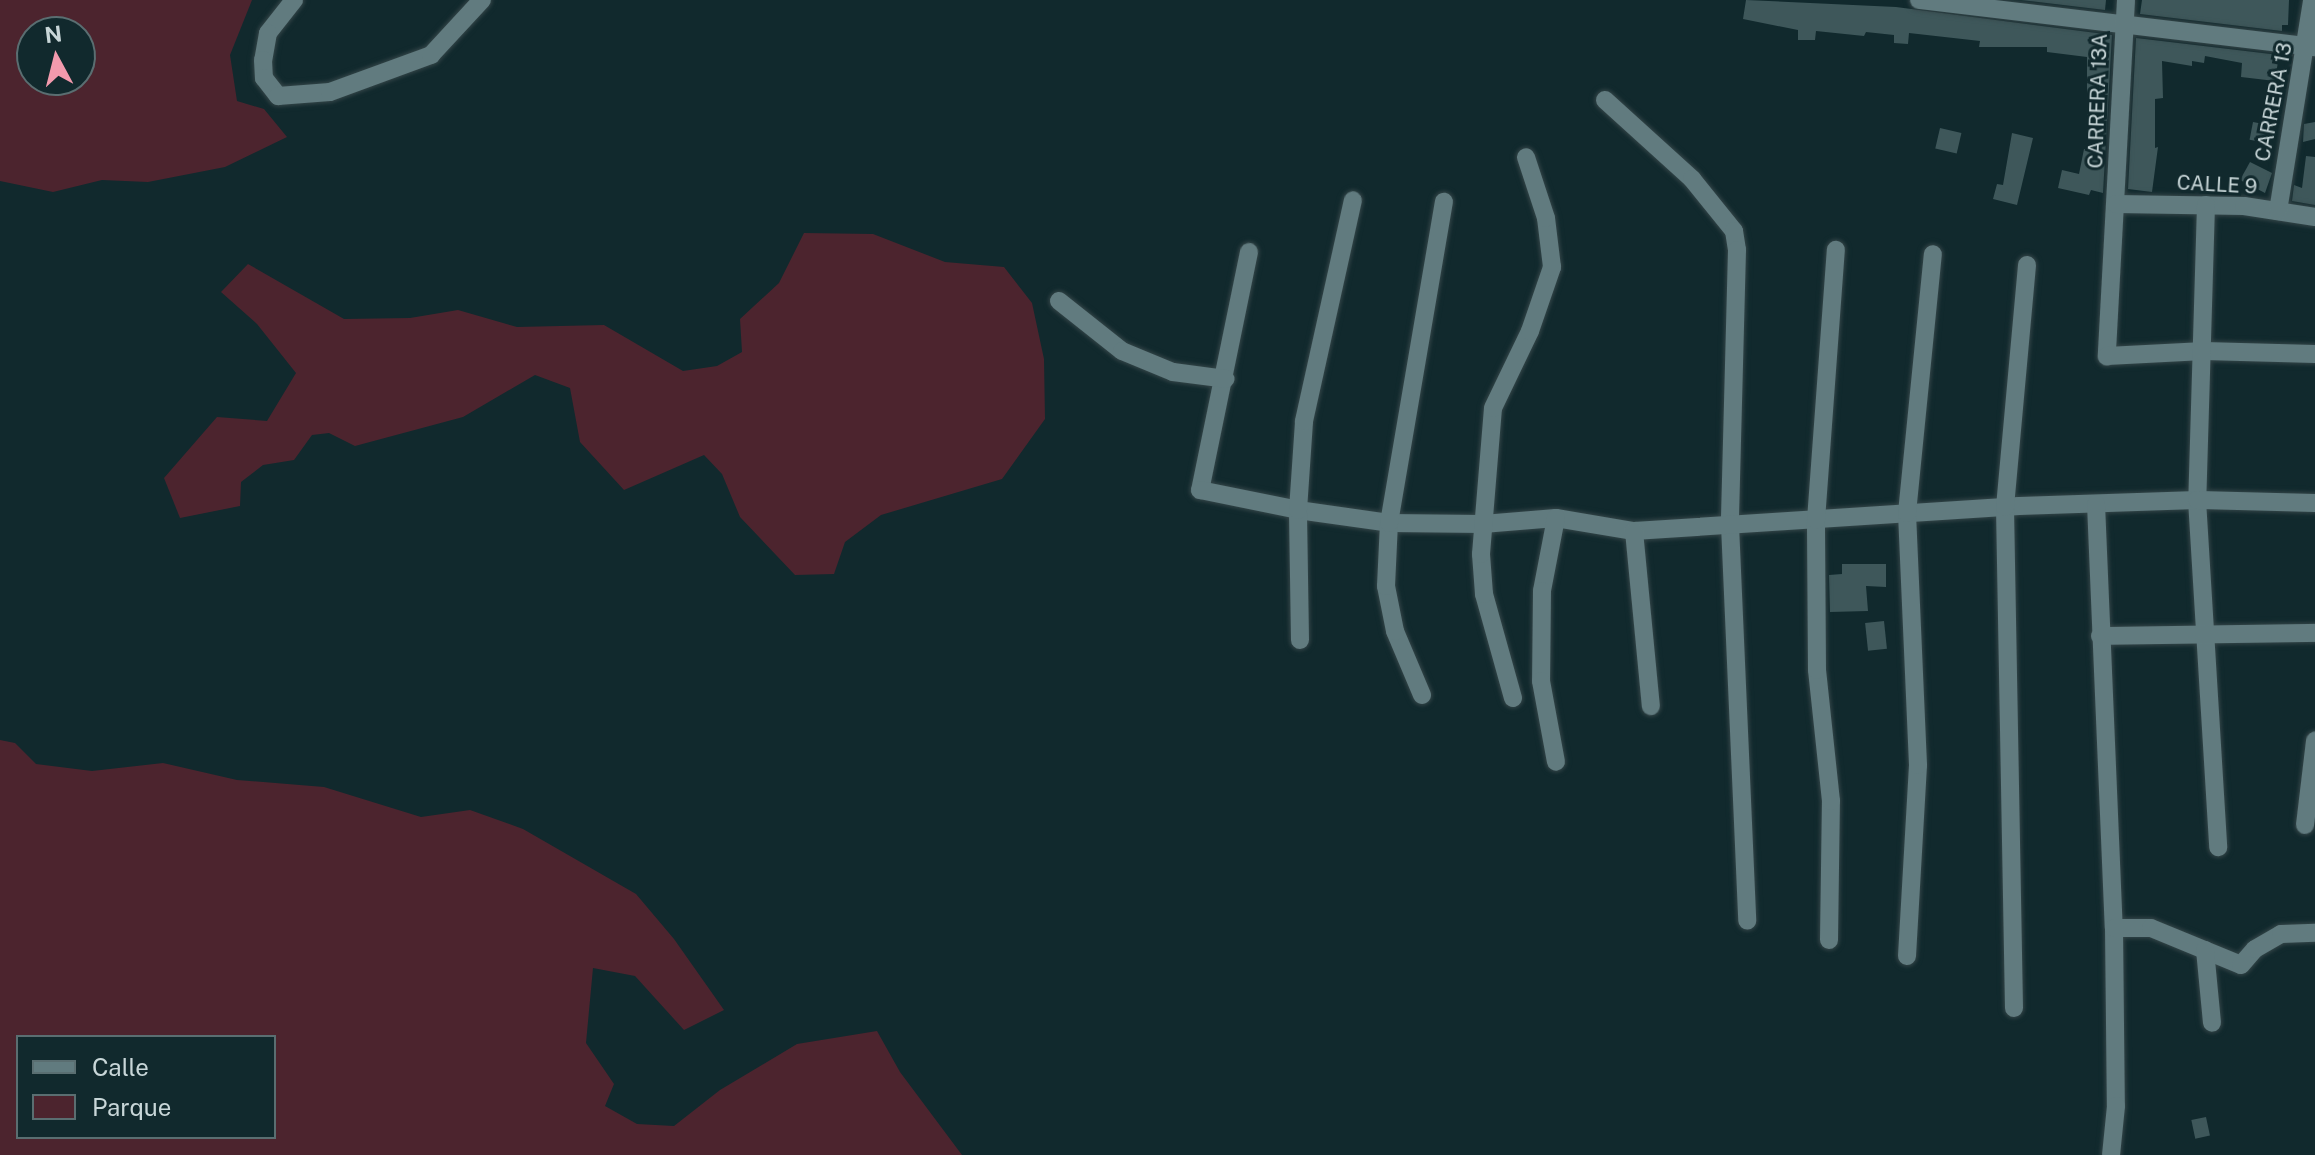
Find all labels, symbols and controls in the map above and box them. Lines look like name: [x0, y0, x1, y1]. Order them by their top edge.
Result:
north arrow: [16, 16, 96, 96]
text: N: [43, 20, 63, 48]
street label: CARRERA 13A: [2084, 33, 2112, 169]
street label: CARRERA 13: [2251, 40, 2297, 164]
street label: CALLE 9: [2176, 171, 2258, 199]
legend: [16, 1035, 276, 1139]
text: Calle: [92, 1053, 149, 1081]
text: Parque: [92, 1093, 171, 1121]

